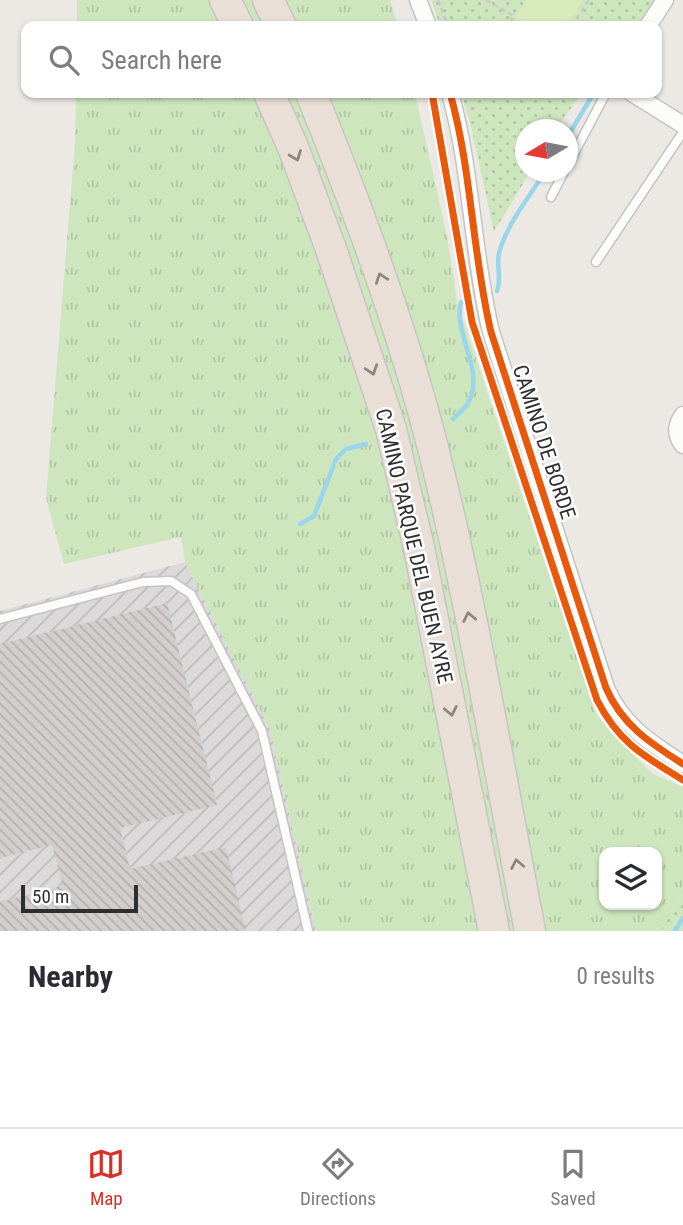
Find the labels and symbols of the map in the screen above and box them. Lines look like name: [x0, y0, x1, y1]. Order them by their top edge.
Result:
north arrow: [515, 119, 578, 182]
one-way arrow: [287, 149, 301, 161]
one-way arrow: [375, 273, 389, 285]
street label: CAMINO DE BORDE: [508, 362, 580, 522]
one-way arrow: [363, 364, 378, 376]
street label: CAMINO PARQUE DEL BUEN AYRE: [371, 406, 457, 686]
one-way arrow: [462, 611, 477, 622]
one-way arrow: [443, 705, 458, 717]
one-way arrow: [510, 858, 525, 870]
scale bar: [21, 882, 138, 914]

